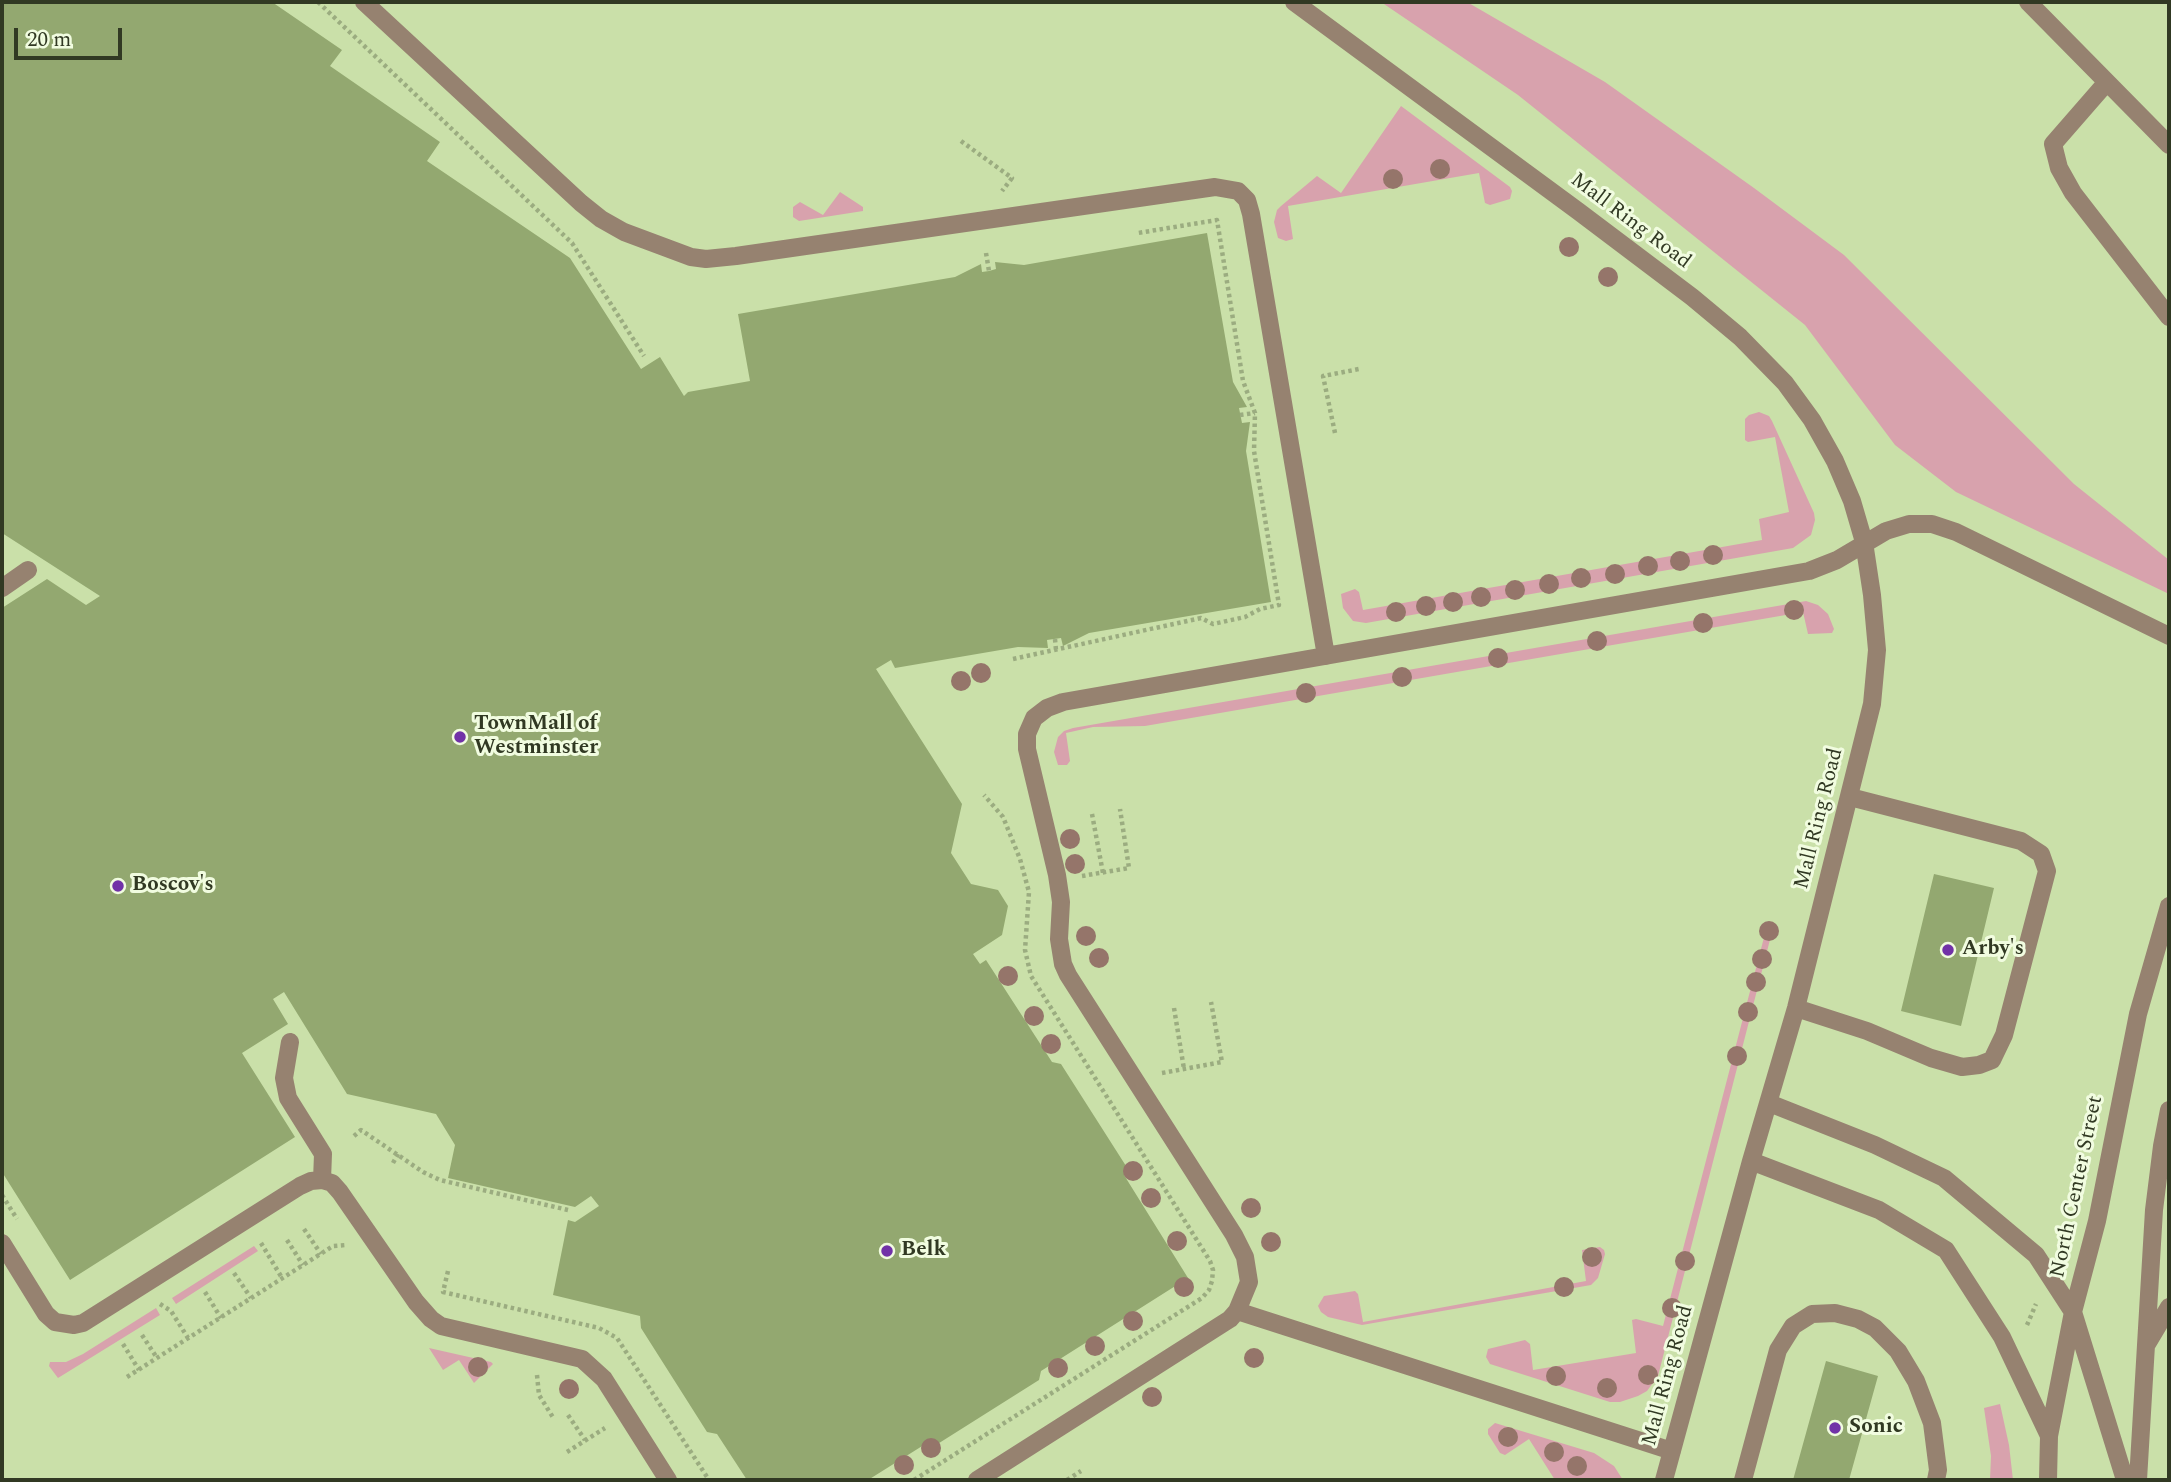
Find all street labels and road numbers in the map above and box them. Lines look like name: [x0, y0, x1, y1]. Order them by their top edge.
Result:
street label: Mall Ring Road: [1565, 168, 1695, 276]
street label: Mall Ring Road: [1790, 746, 1850, 892]
street label: North Center Street: [2046, 1094, 2110, 1280]
street label: Mall Ring Road: [1638, 1303, 1700, 1449]

